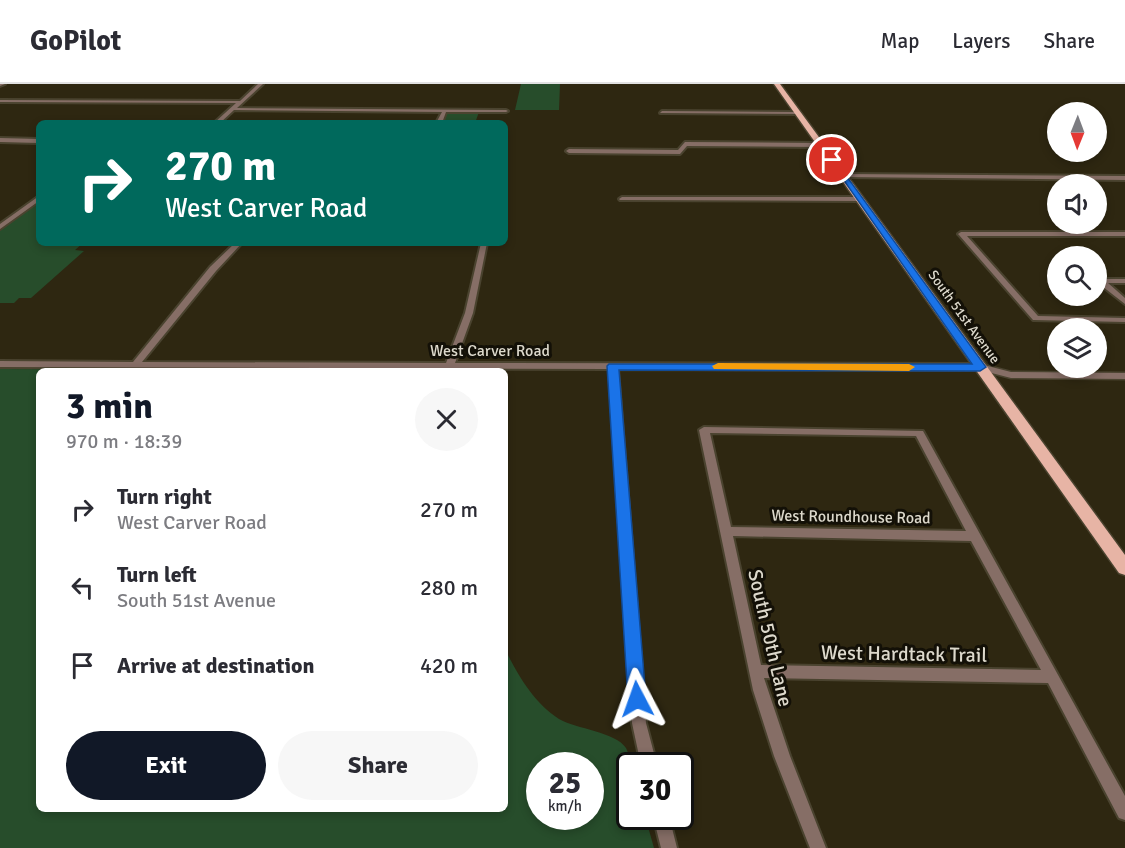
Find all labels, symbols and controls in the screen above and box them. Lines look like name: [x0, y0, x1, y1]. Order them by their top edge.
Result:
text: GoPilot: [30, 24, 121, 58]
text: Map: [881, 28, 919, 54]
text: Layers: [952, 28, 1010, 54]
text: Share: [1043, 28, 1095, 54]
north arrow: [1047, 102, 1107, 162]
map controls: [1047, 102, 1107, 378]
pin: [806, 134, 857, 185]
text: 270 m: [165, 141, 276, 192]
icon: arrive: [815, 143, 848, 176]
icon: right: [66, 144, 144, 222]
button: sound: [1047, 174, 1107, 234]
text: West Carver Road: [165, 192, 367, 225]
button: search: [1047, 246, 1107, 306]
street label: South 51st Avenue: [924, 267, 1004, 367]
button: layers: [1047, 318, 1107, 378]
street label: West Carver Road: [430, 341, 550, 361]
text: 3 min: [66, 384, 153, 429]
button: close: [415, 388, 478, 451]
text: 970 m · 18:39: [66, 429, 182, 454]
text: Turn right: [117, 483, 212, 510]
icon: right: [66, 493, 99, 526]
text: 270 m: [420, 496, 478, 523]
street label: West Roundhouse Road: [771, 506, 931, 528]
text: West Carver Road: [117, 510, 267, 535]
text: Turn left: [117, 561, 197, 588]
street label: South 50th Lane: [742, 567, 798, 709]
icon: left: [66, 571, 99, 604]
text: 280 m: [420, 574, 478, 601]
text: South 51st Avenue: [117, 588, 276, 613]
street label: West Hardtack Trail: [821, 640, 987, 668]
icon: arrive: [66, 649, 99, 682]
text: Arrive at destination: [117, 652, 314, 679]
text: 420 m: [420, 652, 478, 679]
position arrow: [605, 667, 669, 731]
button: Exit: [66, 731, 266, 800]
button: Share: [278, 731, 478, 800]
speed limit sign: 30: [616, 752, 694, 830]
text: 25: [549, 765, 581, 802]
text: km/h: [548, 797, 582, 815]

